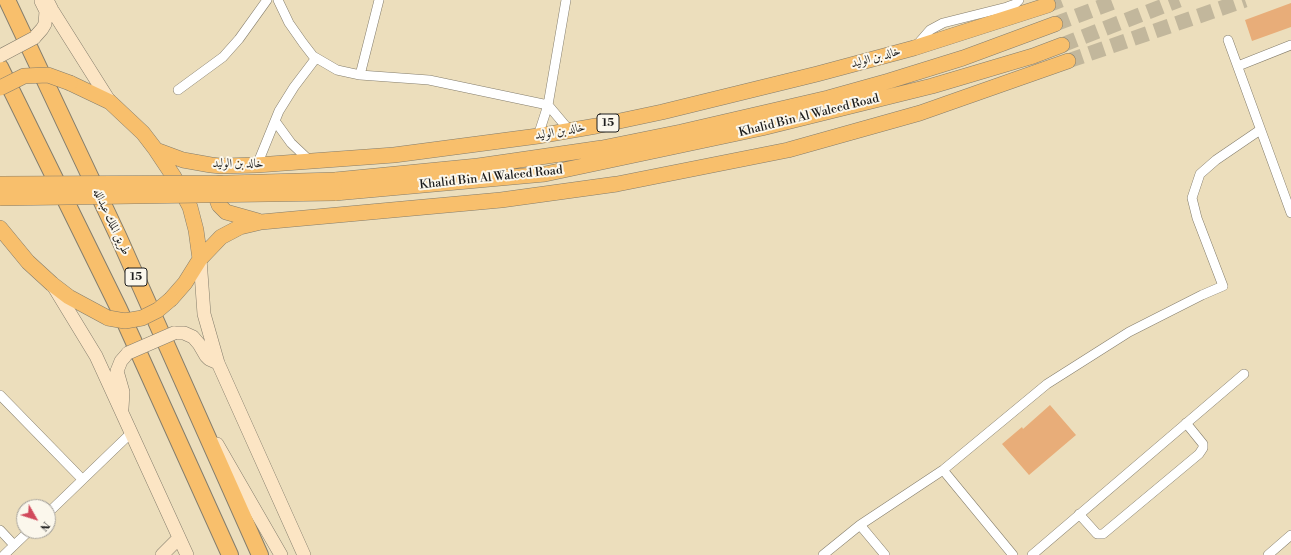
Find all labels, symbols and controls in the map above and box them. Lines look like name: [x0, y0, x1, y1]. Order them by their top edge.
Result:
street label: خالد بن الوليد: [850, 44, 902, 72]
street label: Khalid Bin Al Waleed Road: [737, 92, 881, 140]
road number: 15: [597, 114, 619, 132]
street label: خالد بن الوليد: [534, 120, 586, 144]
street label: خالد بن الوليد: [213, 157, 263, 171]
street label: Khalid Bin Al Waleed Road: [419, 163, 563, 193]
street label: طريق الملك عبدالله: [89, 187, 133, 257]
road number: 15: [125, 268, 147, 286]
north arrow: [16, 499, 56, 539]
text: N: [36, 518, 53, 534]

